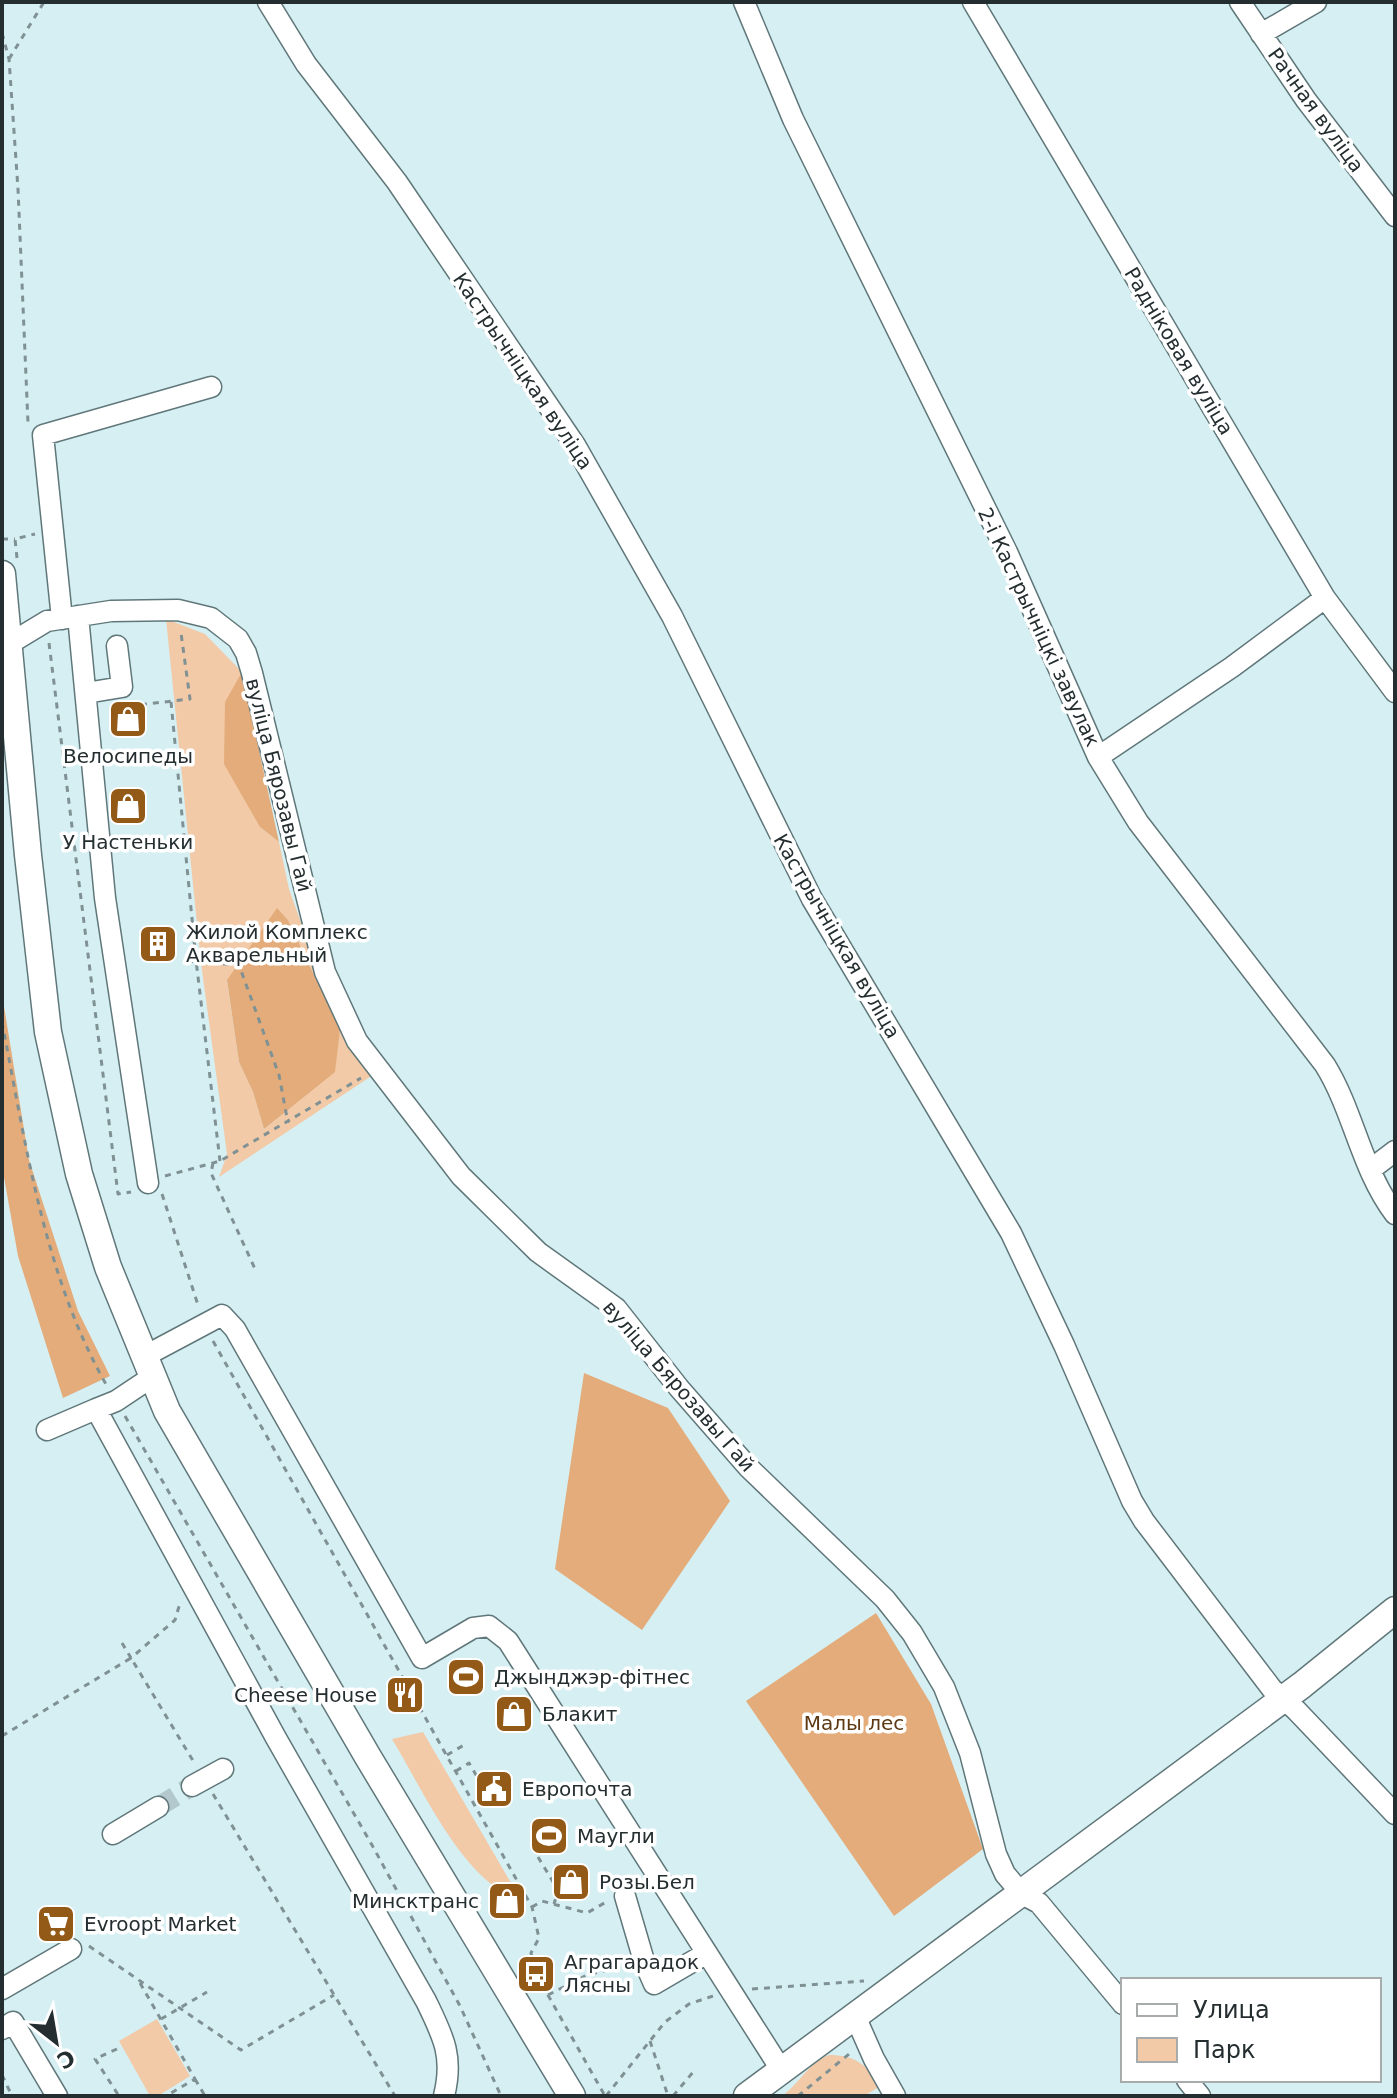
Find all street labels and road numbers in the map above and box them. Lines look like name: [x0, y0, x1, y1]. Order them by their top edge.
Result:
street label: Рачная вуліца: [1263, 43, 1369, 177]
street label: Радніковая вуліца: [1119, 263, 1239, 439]
street label: Кастрычніцкая вуліца: [448, 268, 598, 474]
street label: 2-і Кастрычніцкі завулак: [973, 504, 1105, 750]
street label: вуліца Бярозавы Гай: [241, 676, 317, 894]
street label: Кастрычніцкая вуліца: [769, 829, 905, 1043]
street label: вуліца Бярозавы Гай: [598, 1295, 760, 1477]

